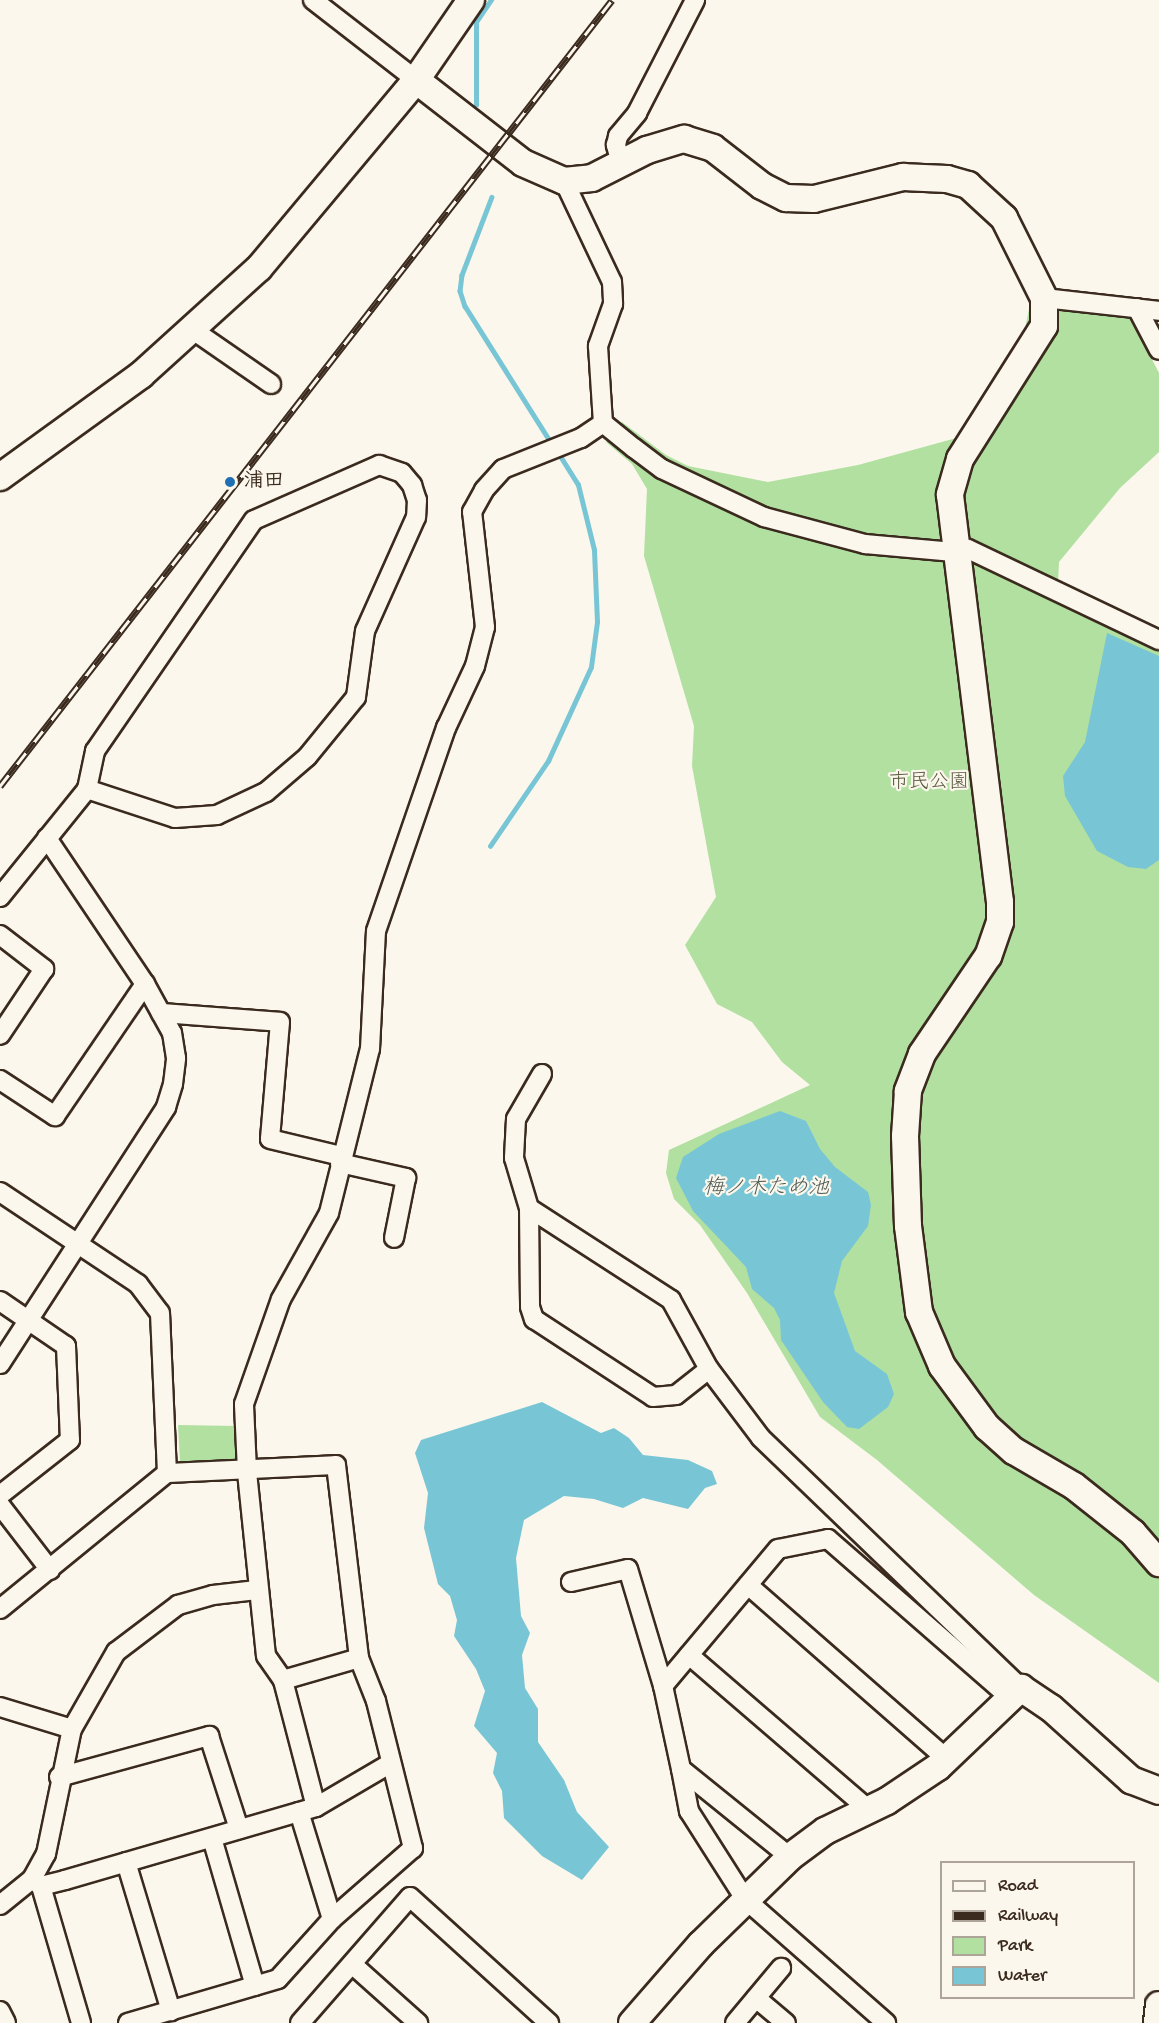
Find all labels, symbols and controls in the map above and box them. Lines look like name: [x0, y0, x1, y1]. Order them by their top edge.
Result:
place label: 浦田: [244, 470, 284, 494]
marker: 浦田: [221, 473, 239, 491]
park label: 市民公園: [889, 771, 969, 795]
water label: 梅ノ木ため池: [703, 1177, 829, 1203]
legend: [940, 1861, 1135, 1999]
text: Road: [998, 1876, 1037, 1897]
text: Railway: [998, 1906, 1058, 1927]
text: Park: [998, 1936, 1032, 1957]
text: Water: [998, 1966, 1046, 1987]

